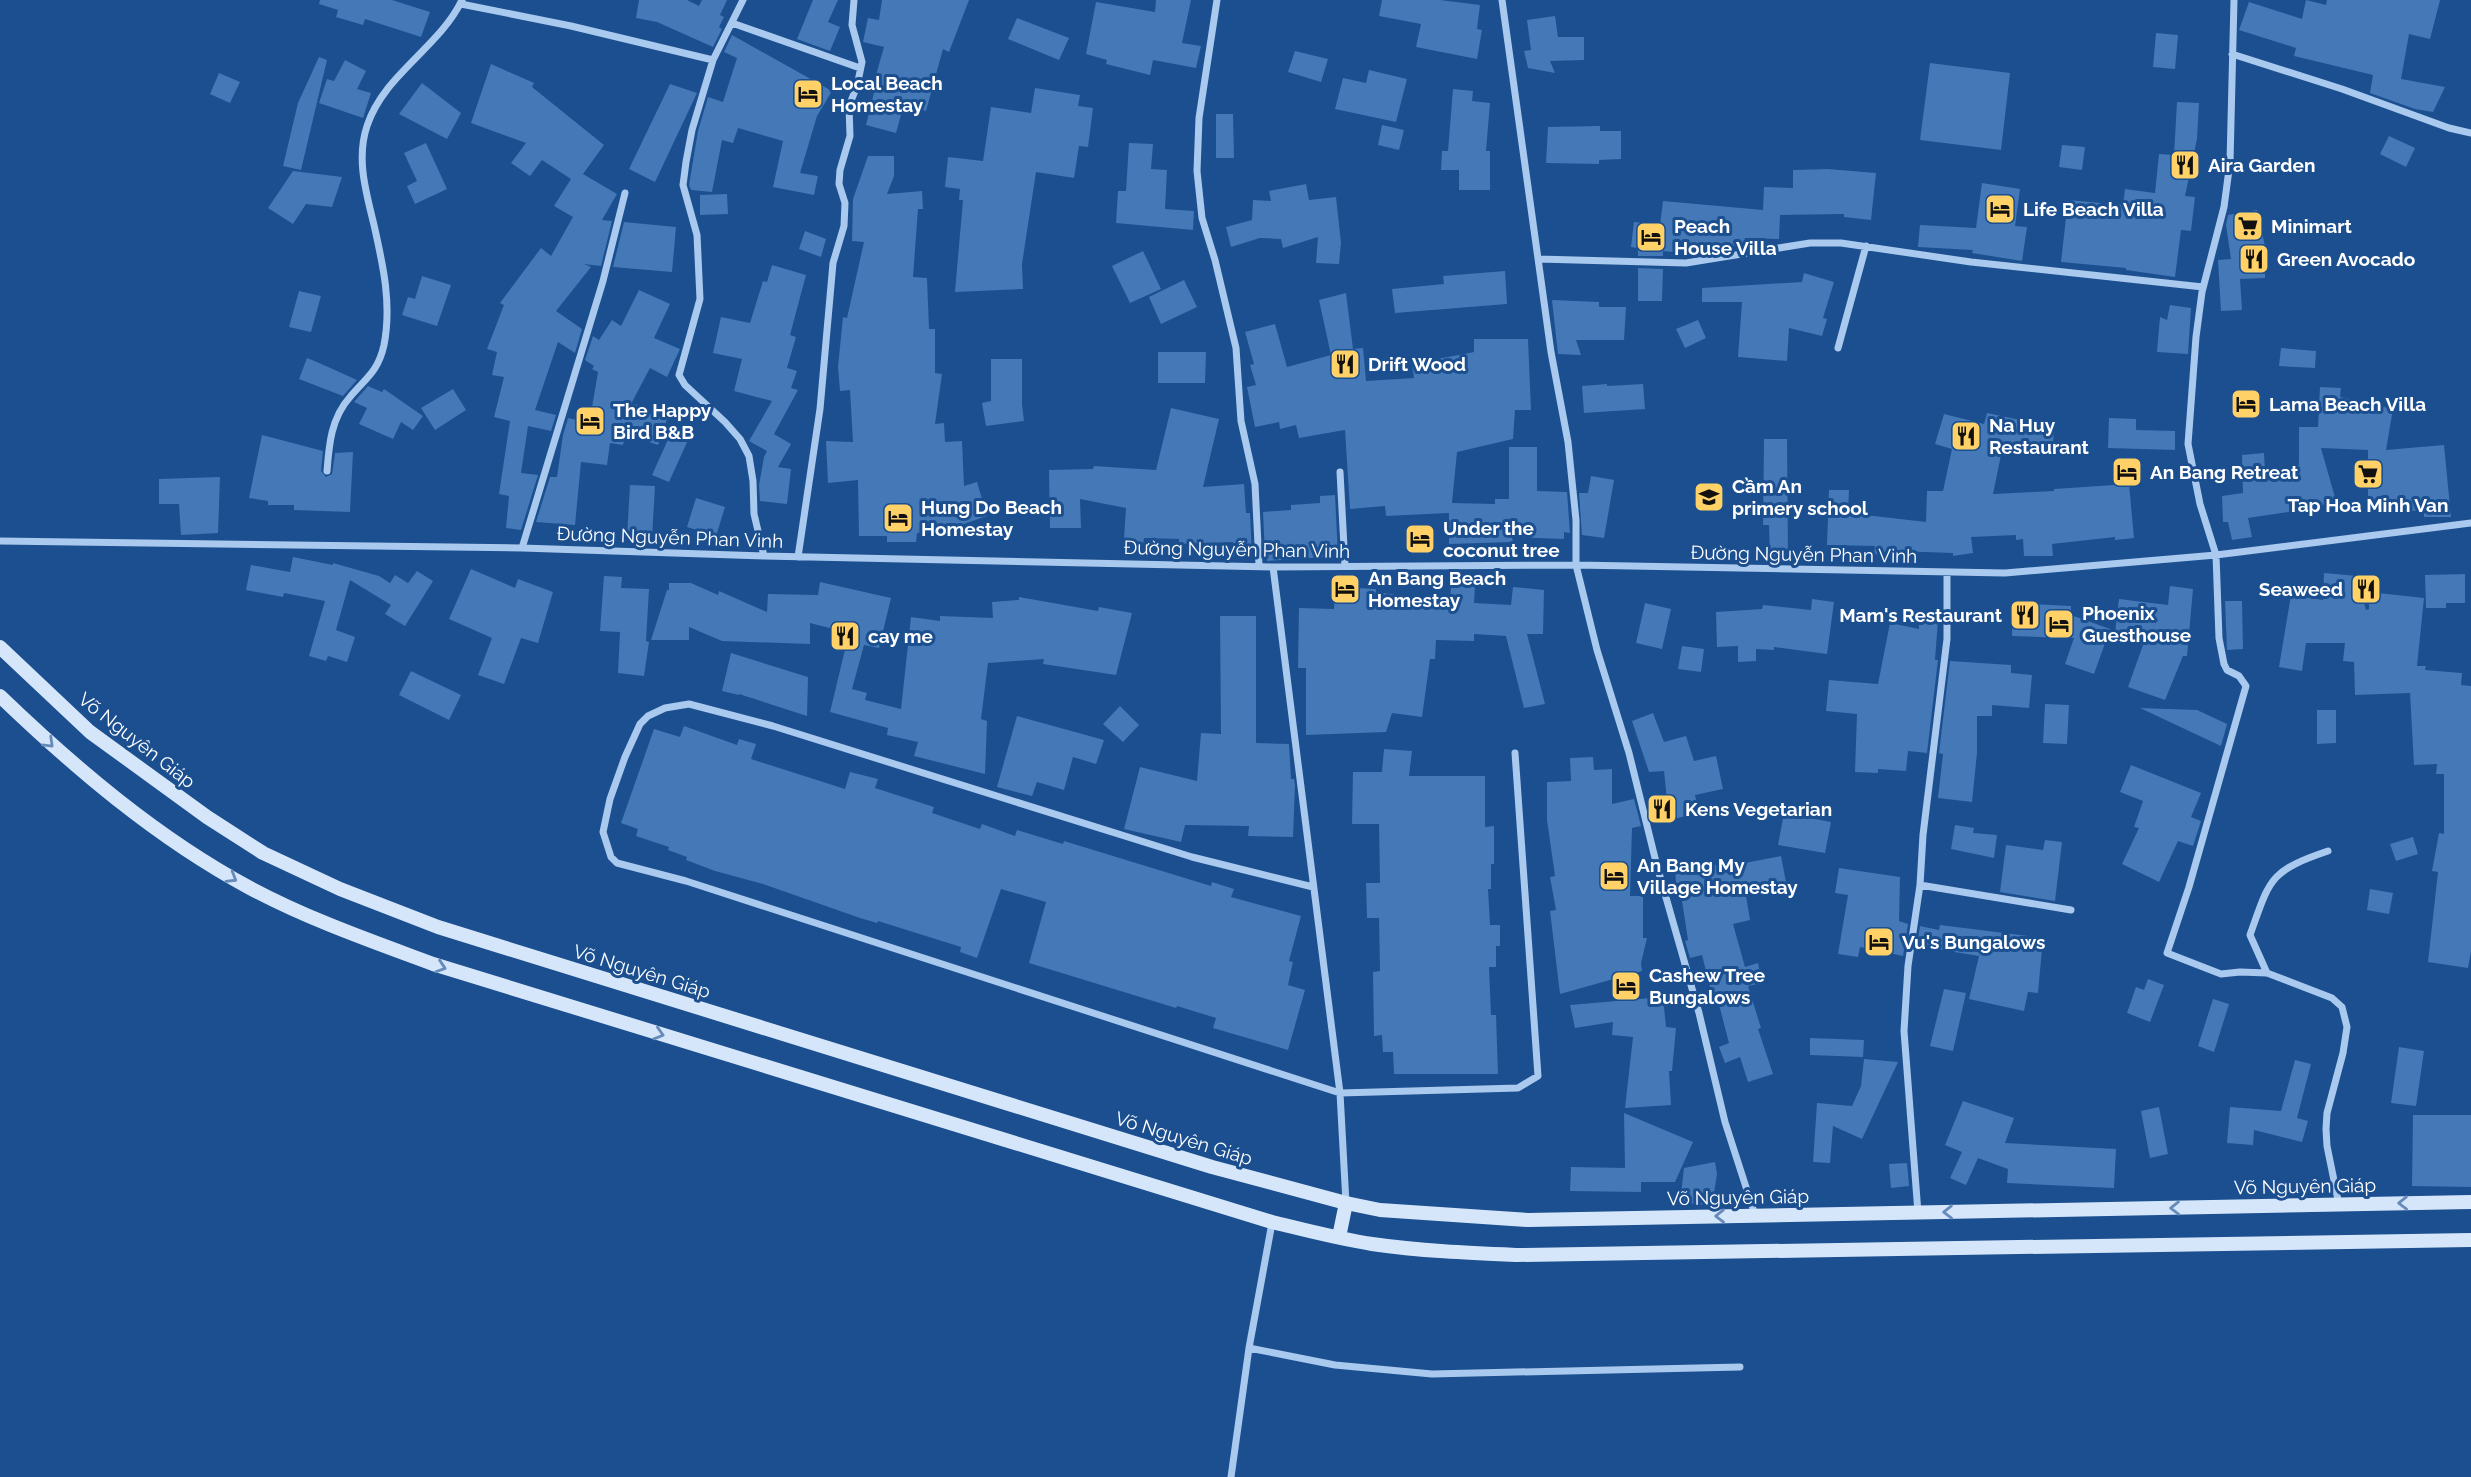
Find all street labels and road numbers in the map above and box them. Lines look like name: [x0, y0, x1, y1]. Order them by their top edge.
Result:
street label: Đường Nguyễn Phan Vinh: [556, 522, 784, 552]
street label: Đường Nguyễn Phan Vinh: [1124, 536, 1350, 562]
street label: Đường Nguyễn Phan Vinh: [1691, 541, 1917, 567]
street label: Võ Nguyên Giáp: [74, 688, 200, 792]
street label: Võ Nguyên Giáp: [571, 940, 713, 1002]
street label: Võ Nguyên Giáp: [1113, 1107, 1255, 1169]
street label: Võ Nguyên Giáp: [2234, 1174, 2376, 1198]
street label: Võ Nguyên Giáp: [1667, 1185, 1809, 1209]

